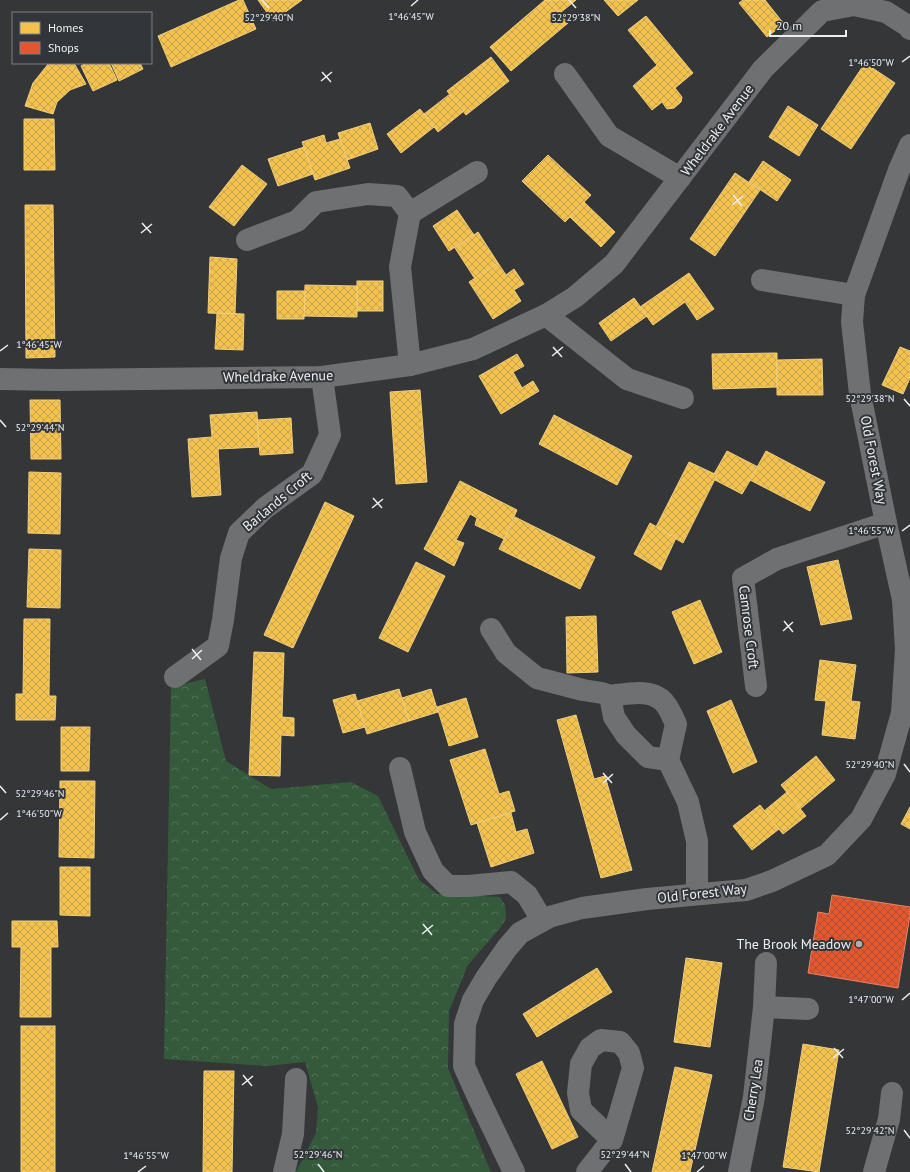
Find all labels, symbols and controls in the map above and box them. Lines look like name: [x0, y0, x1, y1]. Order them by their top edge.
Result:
text: 1°46'45"W: [388, 10, 435, 23]
text: 52°29'40"N: [244, 11, 294, 24]
text: 52°29'38"N: [551, 11, 601, 24]
legend: [12, 12, 152, 64]
scale bar: [770, 12, 846, 38]
text: 20 m: [776, 18, 802, 33]
text: Homes: [48, 20, 83, 35]
text: Shops: [48, 40, 79, 55]
text: 1°46'50"W: [848, 56, 895, 69]
street label: Wheldrake Avenue: [677, 81, 757, 179]
text: 1°46'45"W: [16, 338, 63, 351]
street label: Wheldrake Avenue: [223, 366, 333, 386]
text: 52°29'38"N: [845, 392, 895, 405]
street label: Old Forest Way: [857, 414, 892, 506]
text: 52°29'44"N: [15, 421, 65, 434]
street label: Barlands Croft: [239, 467, 315, 535]
text: 1°46'55"W: [848, 524, 895, 537]
street label: Camrose Croft: [735, 584, 763, 670]
text: 52°29'40"N: [845, 758, 895, 771]
text: 52°29'46"N: [15, 787, 65, 800]
text: 1°46'50"W: [16, 807, 63, 820]
street label: Old Forest Way: [656, 879, 748, 907]
place label: The Brook Meadow: [736, 935, 852, 953]
marker: The Brook Meadow: [854, 939, 864, 949]
text: 1°47'00"W: [848, 993, 895, 1006]
street label: Cherry Lea: [739, 1058, 767, 1122]
text: 52°29'42"N: [845, 1124, 895, 1137]
text: 52°29'46"N: [293, 1148, 343, 1161]
text: 52°29'44"N: [600, 1148, 650, 1161]
text: 1°46'55"W: [123, 1149, 170, 1162]
text: 1°47'00"W: [681, 1149, 728, 1162]

